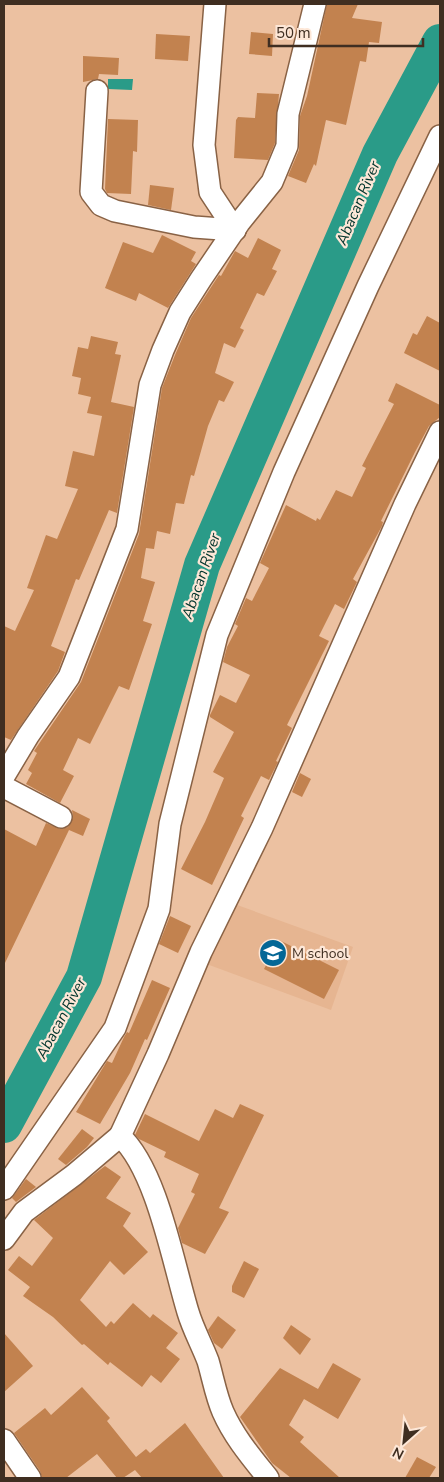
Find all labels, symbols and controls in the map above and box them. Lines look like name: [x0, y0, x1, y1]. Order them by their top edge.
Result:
scale bar: [269, 15, 423, 47]
text: 50 m: [276, 23, 311, 43]
water label: Abacan River: [331, 157, 385, 249]
water label: Abacan River: [177, 530, 225, 622]
school or university icon: M school: [258, 938, 288, 968]
place label: M school: [292, 944, 349, 963]
water label: Abacan River: [31, 973, 91, 1063]
north arrow: [379, 1417, 429, 1467]
text: N: [389, 1442, 407, 1464]

